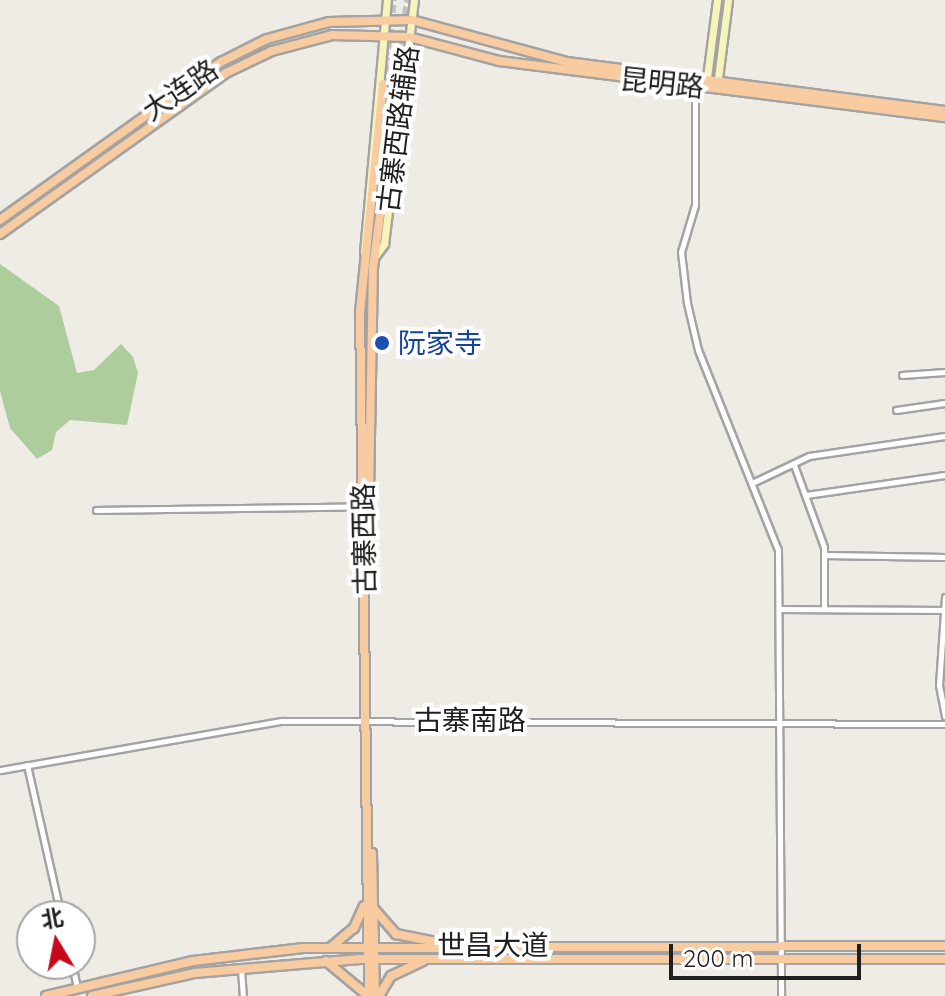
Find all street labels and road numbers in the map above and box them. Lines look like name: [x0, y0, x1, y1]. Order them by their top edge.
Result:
street label: 古寨西路辅路: [371, 44, 425, 214]
street label: 大连路: [136, 53, 224, 127]
street label: 昆明路: [618, 62, 706, 104]
street label: 古寨西路: [346, 483, 382, 595]
street label: 古寨南路: [414, 703, 526, 737]
street label: 世昌大道: [437, 928, 549, 962]

